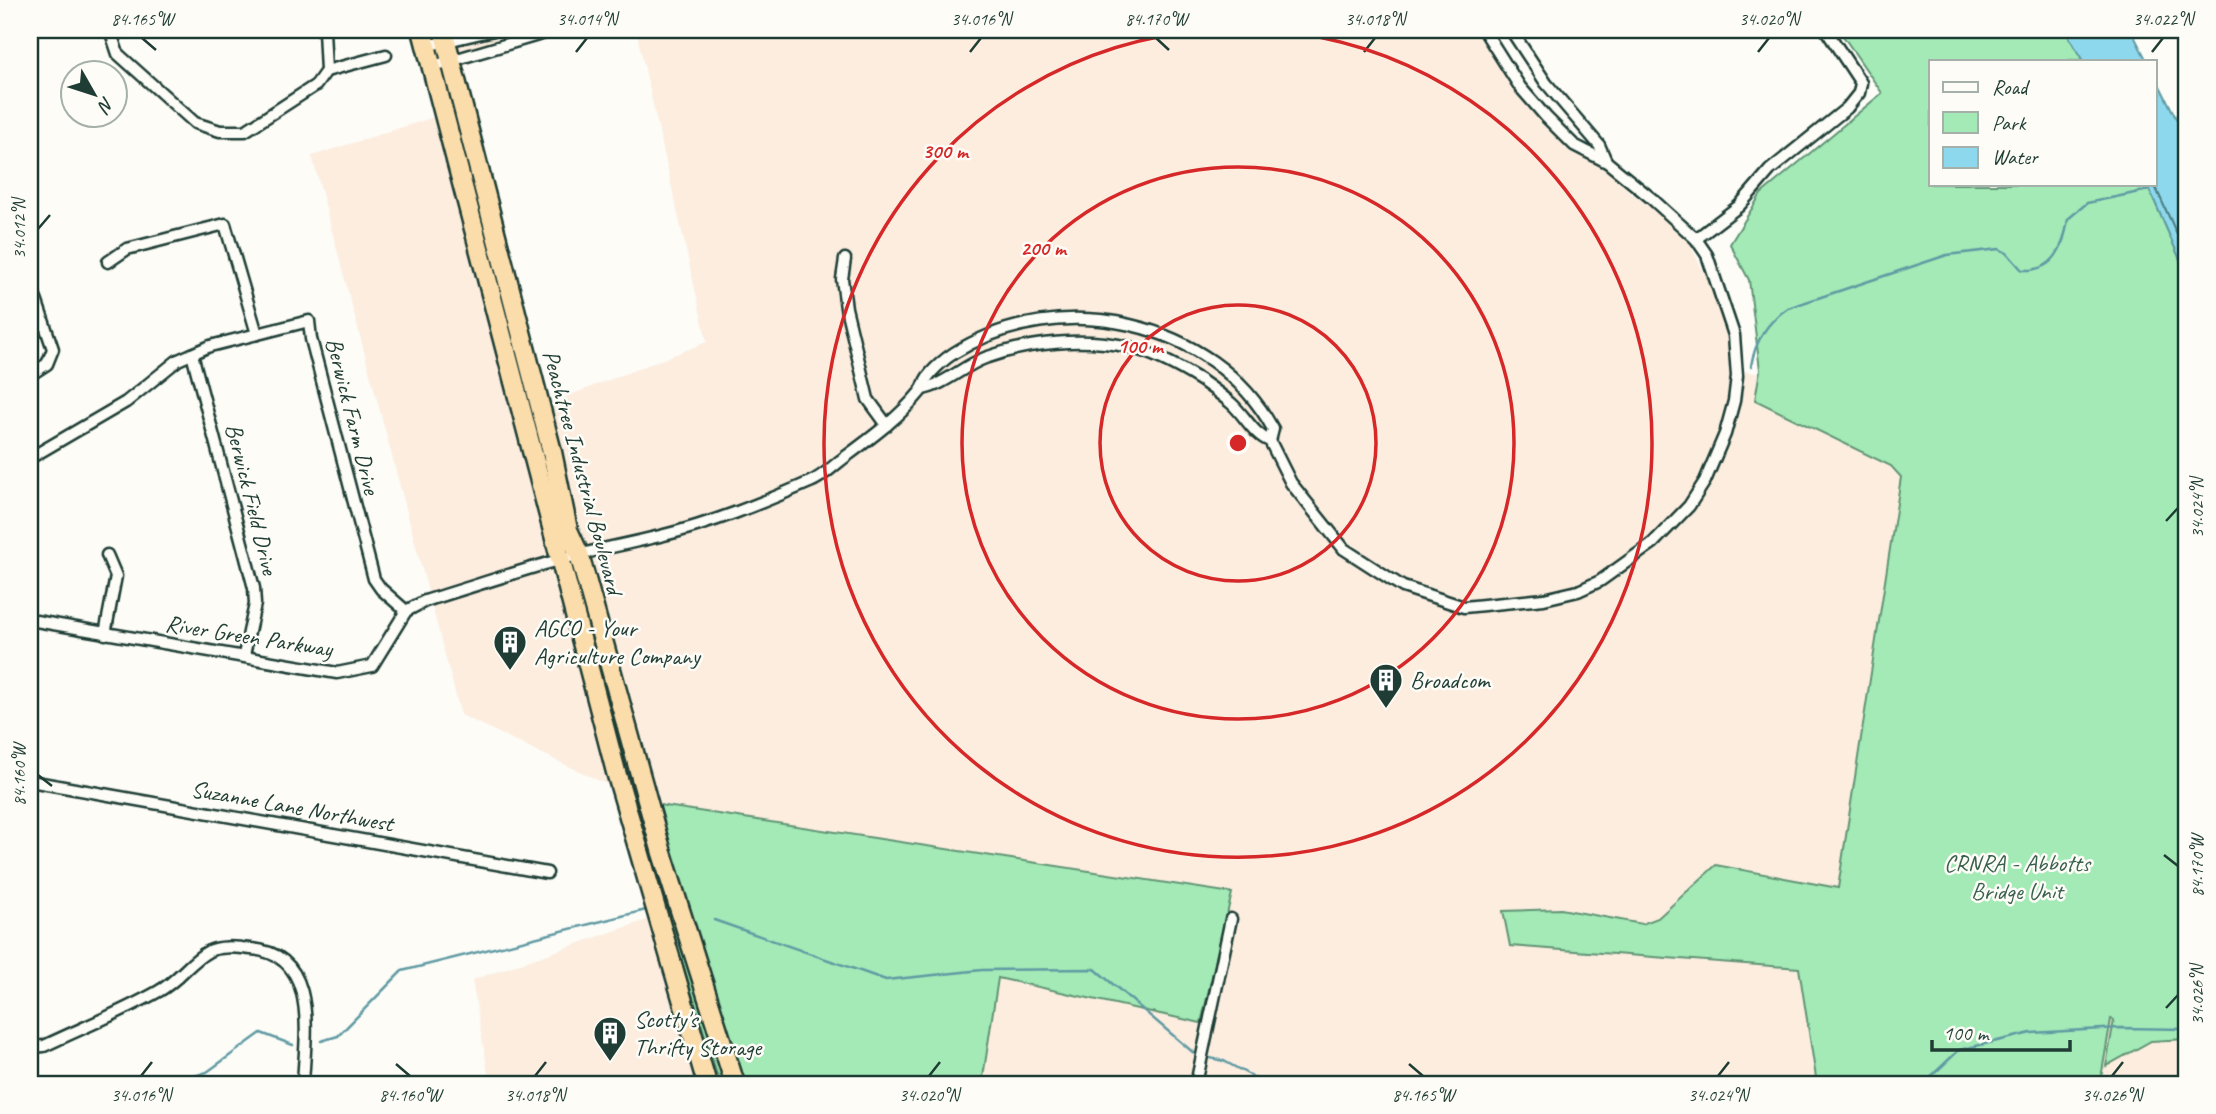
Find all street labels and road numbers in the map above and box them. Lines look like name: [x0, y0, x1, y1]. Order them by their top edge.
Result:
street label: Berwick Farm Drive: [319, 335, 387, 499]
street label: Peachtree Industrial Boulevard: [536, 347, 631, 601]
street label: Berwick Field Drive: [219, 420, 286, 580]
street label: River Green Parkway: [163, 608, 336, 664]
street label: Suzanne Lane Northwest: [189, 773, 397, 839]

